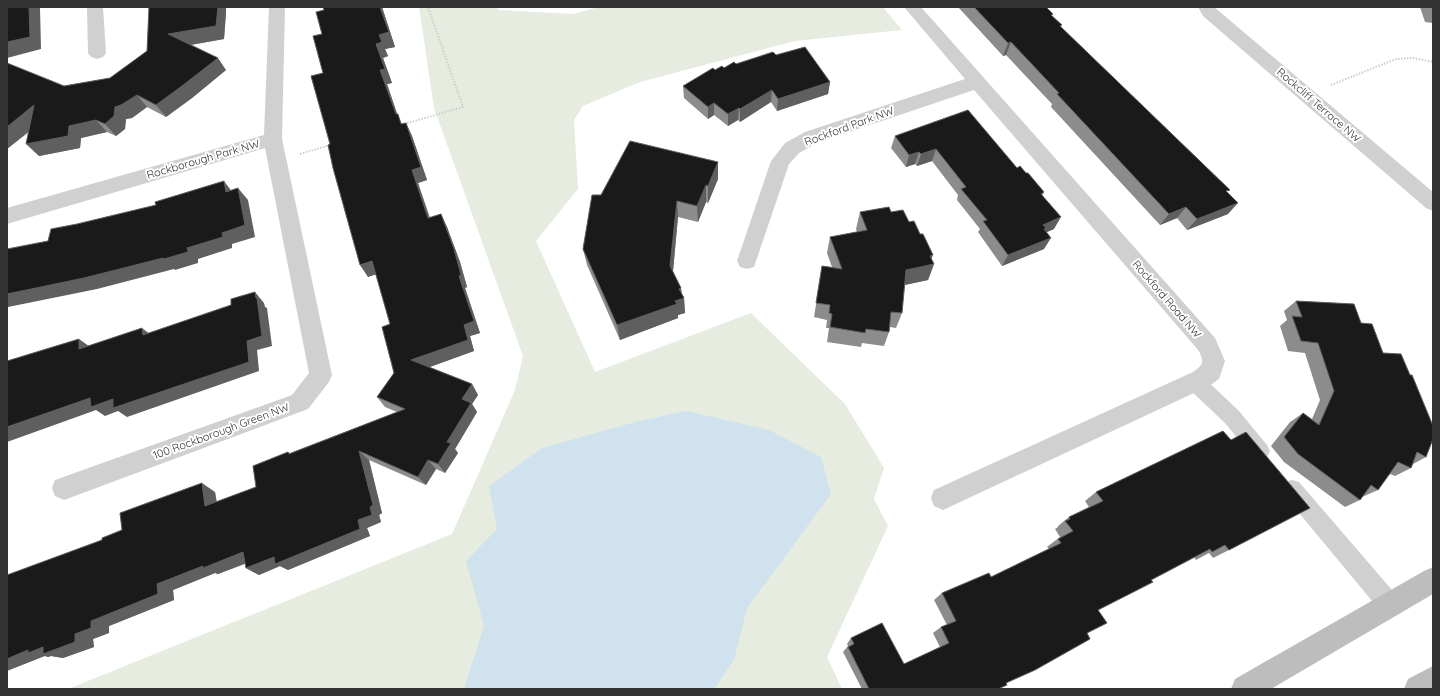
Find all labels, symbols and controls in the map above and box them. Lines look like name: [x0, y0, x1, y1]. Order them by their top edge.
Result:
street label: Rockcliff Terrace NW: [1274, 65, 1364, 146]
street label: Rockford Park NW: [802, 103, 896, 149]
street label: Rockborough Park NW: [145, 136, 261, 182]
street label: Rockford Road NW: [1129, 257, 1205, 341]
street label: 100 Rockborough Green NW: [151, 400, 291, 462]

